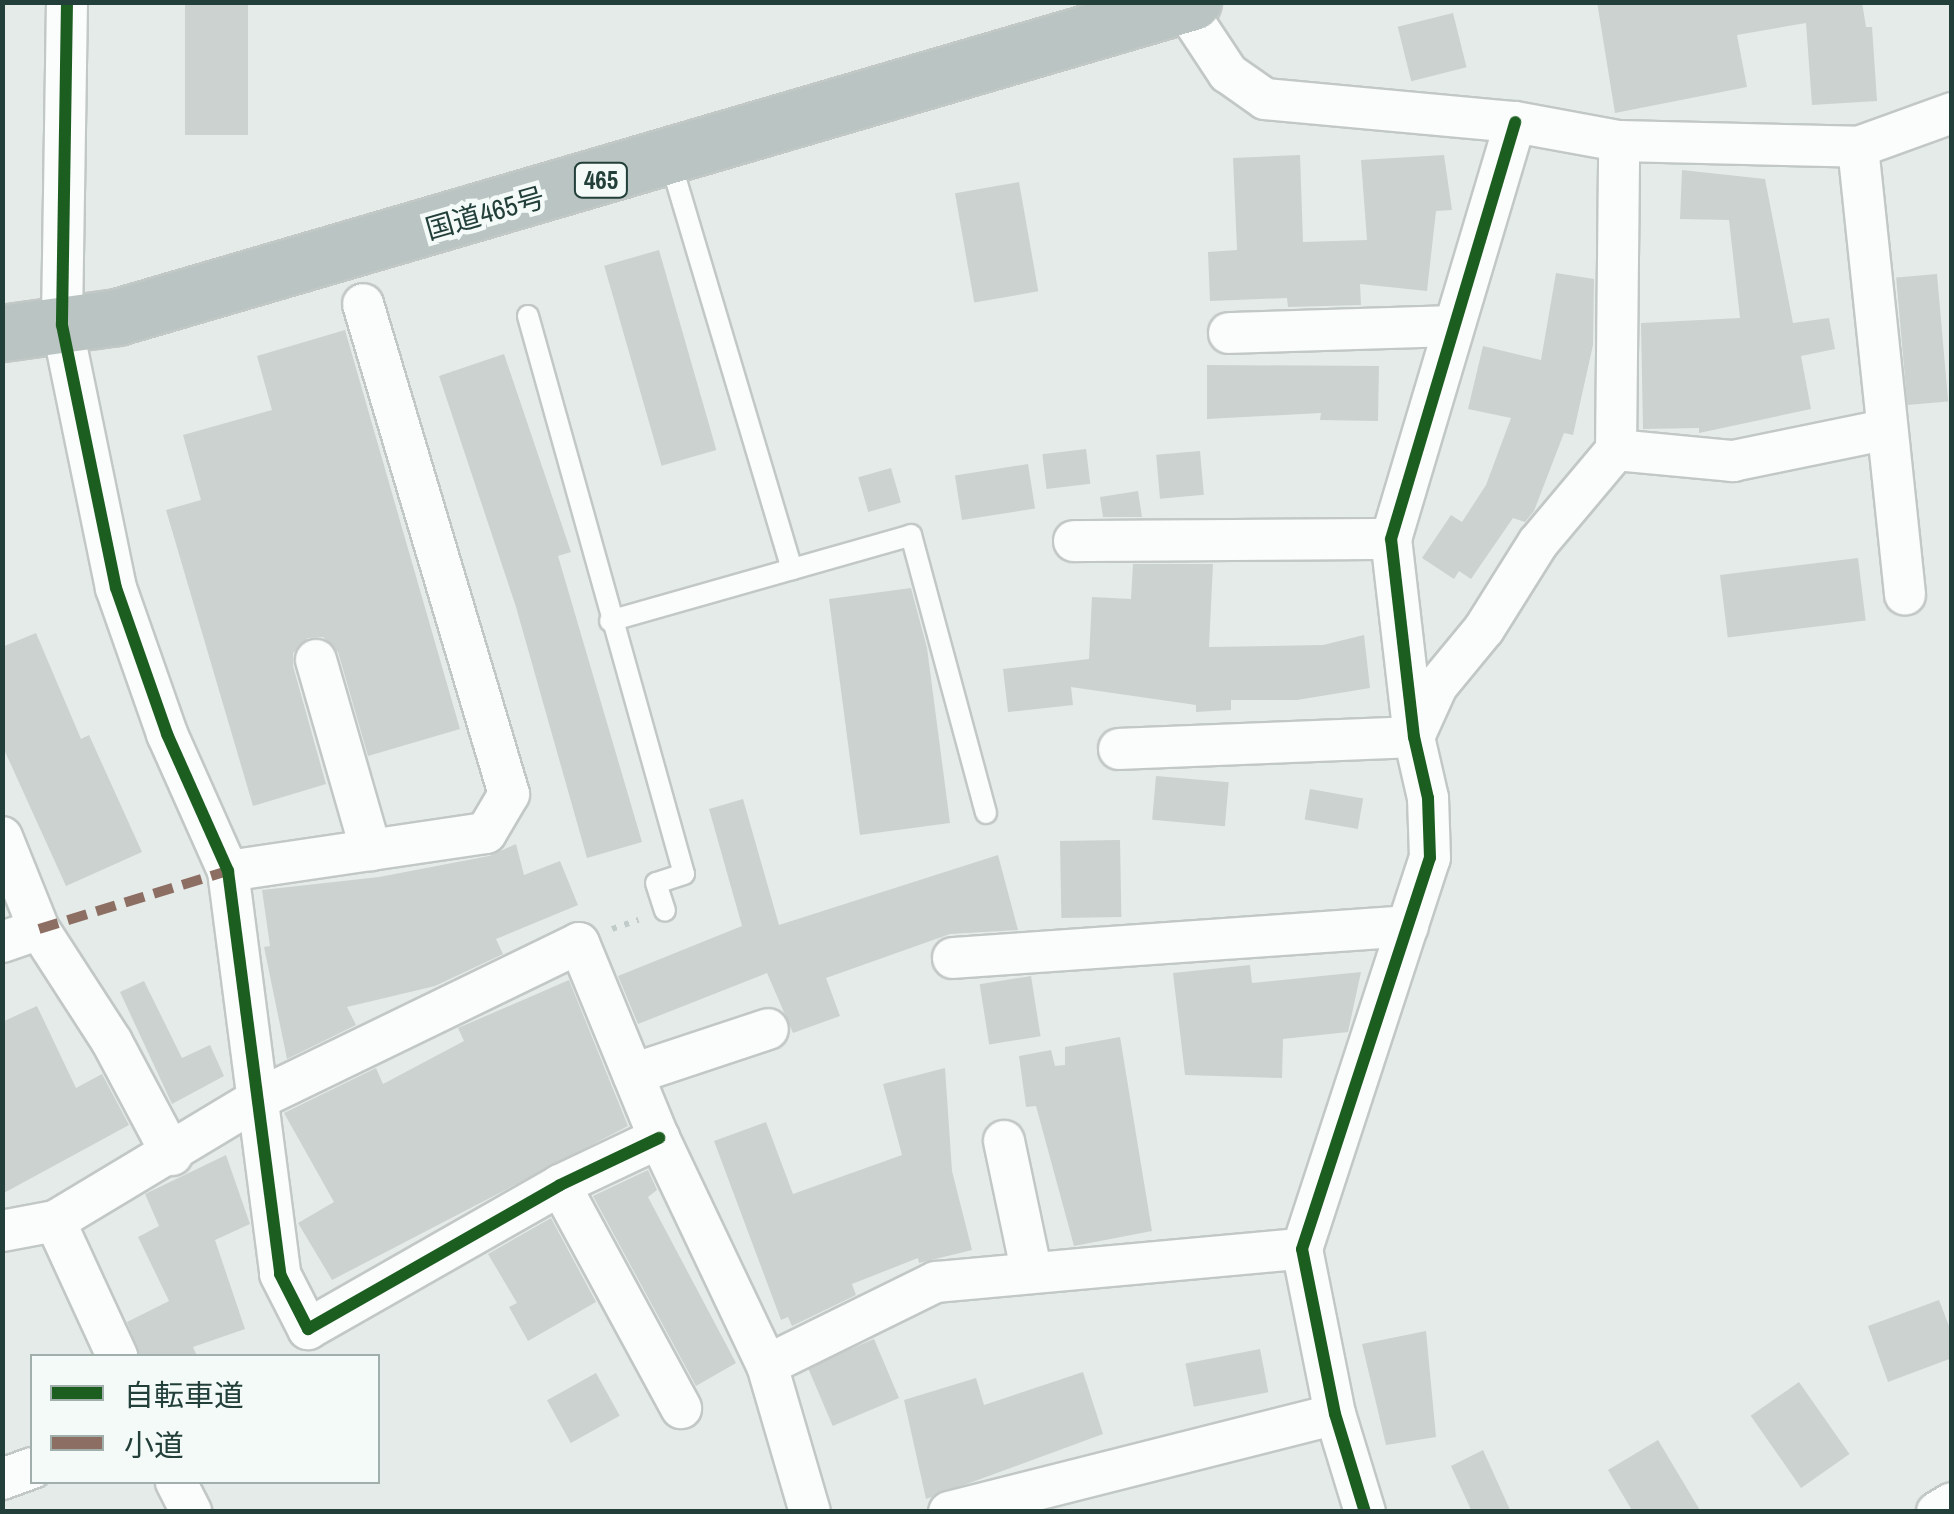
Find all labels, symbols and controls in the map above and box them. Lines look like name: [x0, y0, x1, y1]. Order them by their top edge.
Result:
road number: 465: [574, 160, 628, 200]
street label: 国道465号: [422, 180, 548, 246]
legend: [30, 1354, 380, 1484]
text: 自転車道: [124, 1375, 244, 1415]
text: 小道: [124, 1425, 184, 1465]

